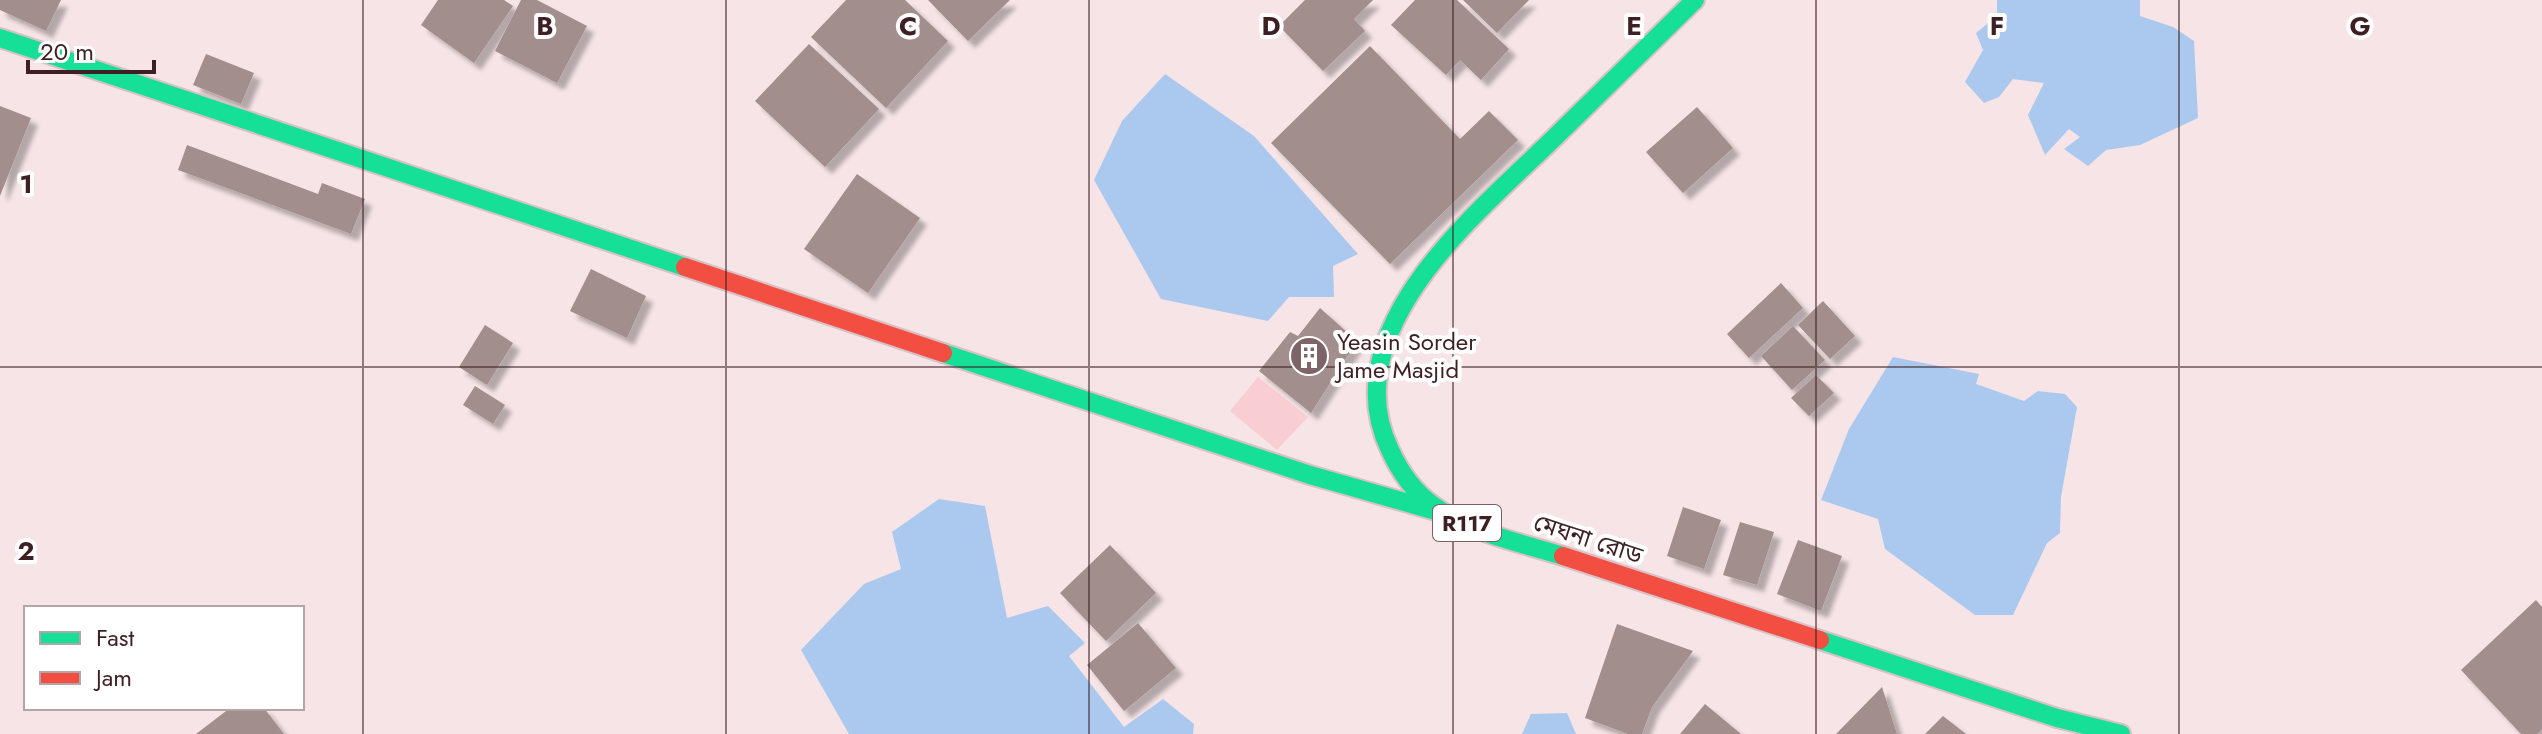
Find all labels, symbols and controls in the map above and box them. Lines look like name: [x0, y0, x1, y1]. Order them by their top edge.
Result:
text: B: [536, 7, 554, 45]
text: C: [899, 7, 917, 45]
text: D: [1261, 7, 1281, 45]
text: E: [1626, 7, 1642, 45]
text: F: [1990, 7, 2004, 45]
text: G: [2349, 7, 2371, 45]
scale bar: [28, 24, 154, 74]
text: 20 m: [40, 34, 94, 69]
text: 1: [19, 165, 33, 203]
place label: Yeasin Sorder Jame Masjid: [1334, 324, 1477, 387]
building icon: Yeasin Sorder Jame Masjid: [1288, 335, 1330, 377]
street label: মেঘনা রোড: [1529, 504, 1648, 573]
road number: R117: [1433, 505, 1501, 541]
text: 2: [17, 532, 35, 570]
legend: [24, 606, 304, 710]
text: Fast: [96, 620, 134, 655]
text: Jam: [93, 660, 132, 695]

